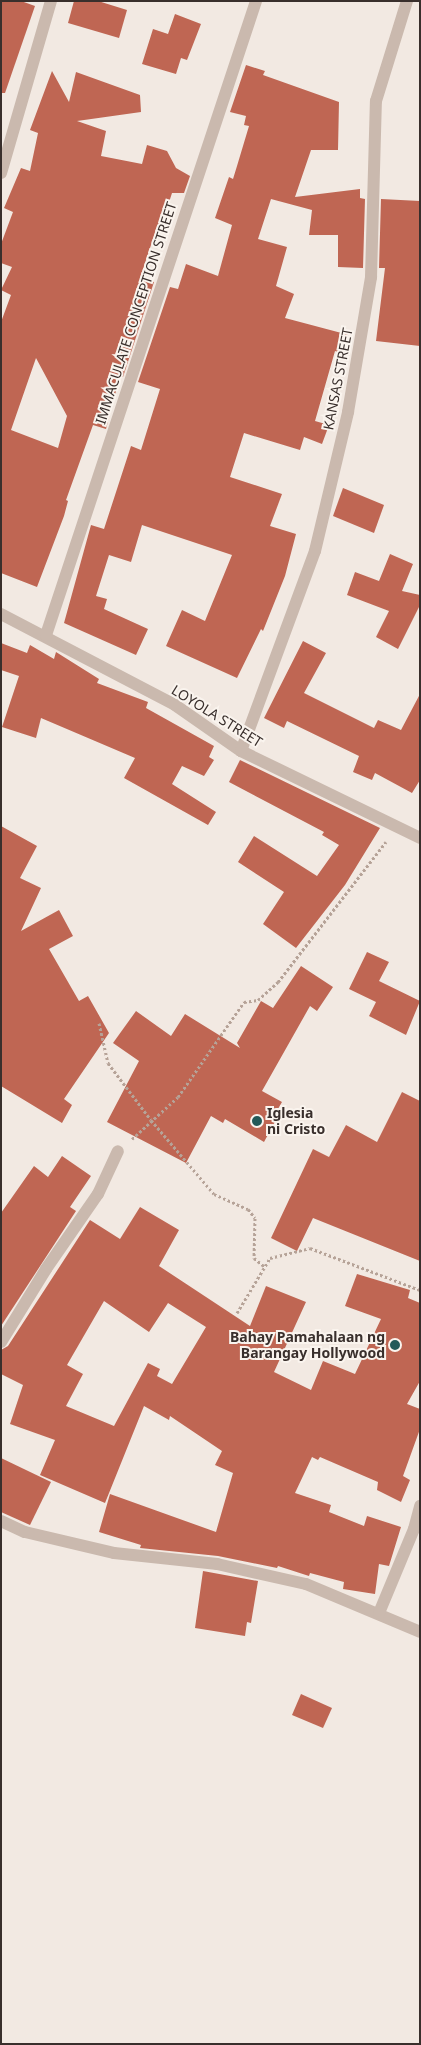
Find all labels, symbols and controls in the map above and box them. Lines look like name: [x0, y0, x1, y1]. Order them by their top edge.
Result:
street label: IMMACULATE CONCEPTION STREET: [92, 200, 180, 426]
street label: KANSAS STREET: [320, 326, 356, 432]
street label: LOYOLA STREET: [169, 681, 265, 751]
place label: Iglesia ni Cristo: [267, 1105, 325, 1138]
marker: Iglesia ni Cristo: [251, 1115, 263, 1127]
place label: Bahay Pamahalaan ng Barangay Hollywood: [230, 1329, 385, 1361]
marker: Bahay Pamahalaan ng Barangay Hollywood: [389, 1339, 401, 1351]

